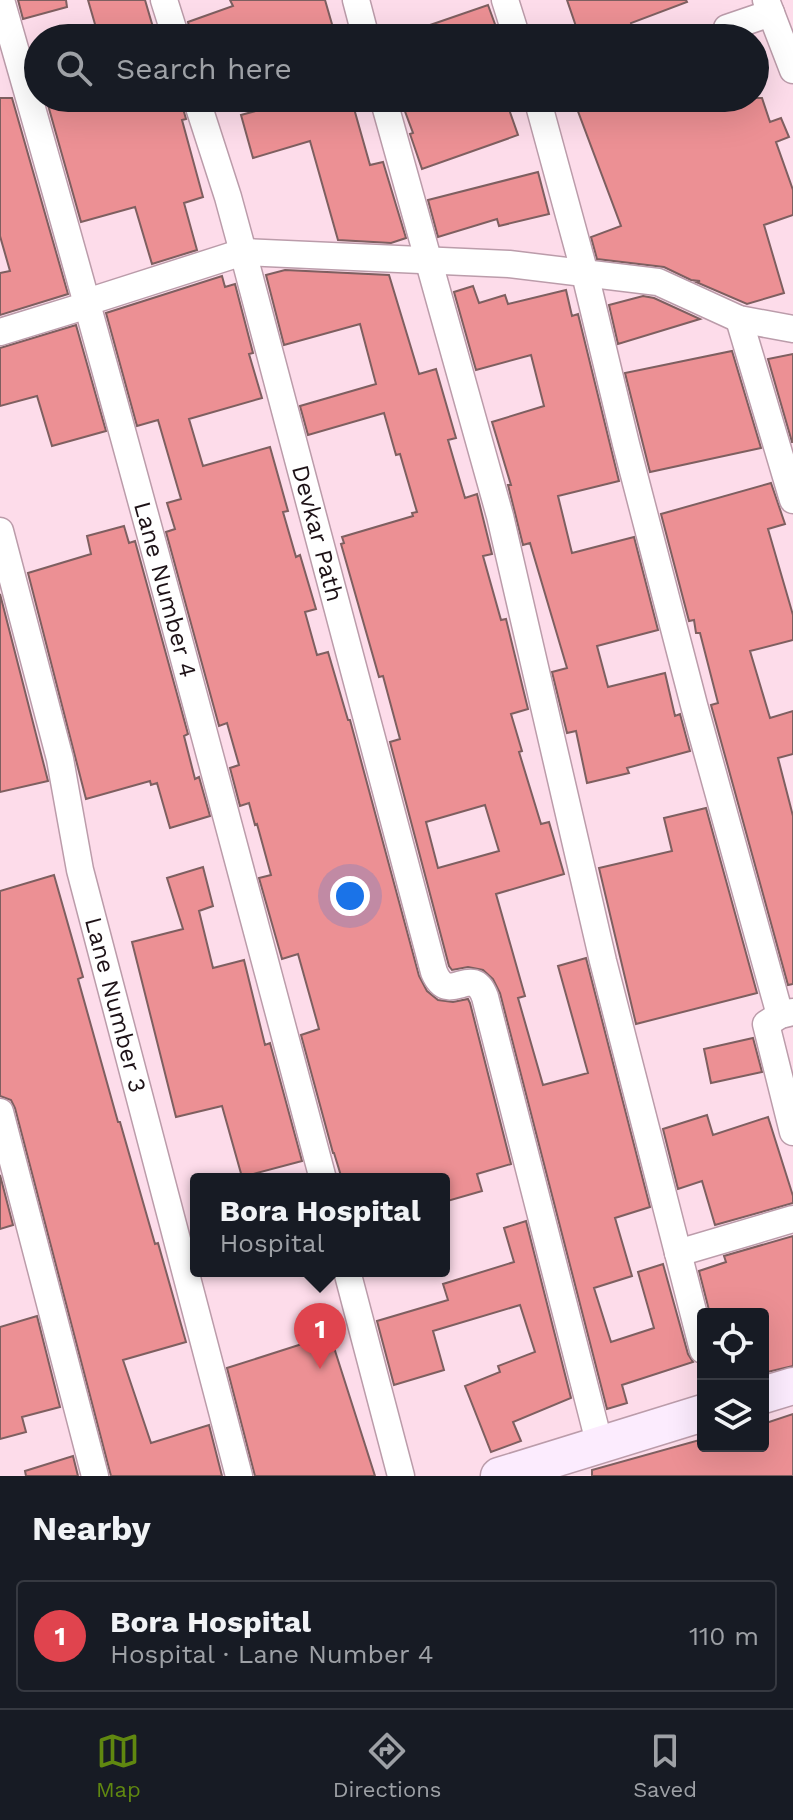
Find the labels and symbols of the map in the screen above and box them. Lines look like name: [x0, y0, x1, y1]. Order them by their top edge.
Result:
street label: Devkar Path: [286, 462, 349, 605]
street label: Lane Number 4: [128, 498, 202, 681]
your location: [330, 876, 370, 916]
street label: Lane Number 3: [79, 914, 152, 1096]
pin: 1: [294, 1303, 346, 1369]

